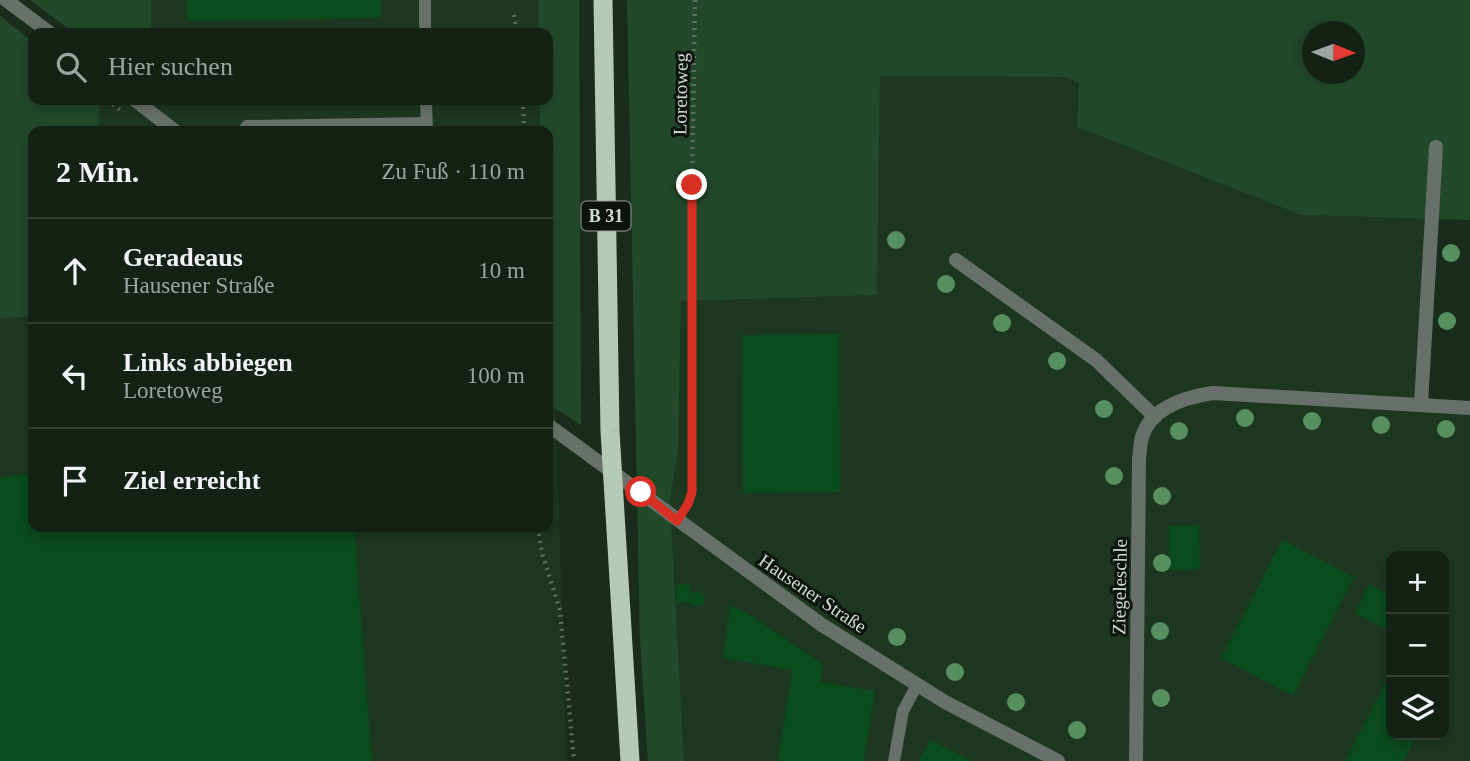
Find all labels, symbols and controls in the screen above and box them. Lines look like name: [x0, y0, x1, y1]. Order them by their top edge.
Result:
north arrow: [1302, 21, 1365, 84]
search box: [28, 28, 553, 105]
icon: search: [52, 48, 90, 86]
text: Hier suchen: [108, 52, 233, 81]
street label: Loretoweg: [669, 52, 692, 135]
text: 2 Min.: [56, 155, 139, 188]
text: Zu Fuß · 110 m: [381, 159, 525, 184]
route end: [676, 169, 707, 200]
road number: B 31: [582, 202, 630, 230]
text: Geradeaus: [123, 243, 243, 272]
icon: ahead: [56, 252, 94, 290]
text: 10 m: [478, 258, 525, 283]
text: Hausener Straße: [123, 273, 274, 298]
text: Links abbiegen: [123, 348, 293, 377]
icon: left: [56, 357, 94, 395]
text: 100 m: [467, 363, 525, 388]
text: Loretoweg: [123, 378, 223, 403]
icon: arrive: [56, 462, 94, 500]
text: Ziel erreicht: [123, 466, 260, 495]
route start: [625, 476, 656, 507]
street label: Ziegeleschle: [1108, 539, 1131, 635]
street label: Hausener Straße: [755, 550, 870, 637]
map controls: [1386, 551, 1449, 740]
button: +: [1386, 551, 1449, 614]
button: −: [1386, 614, 1449, 677]
button: layers: [1386, 677, 1449, 740]

